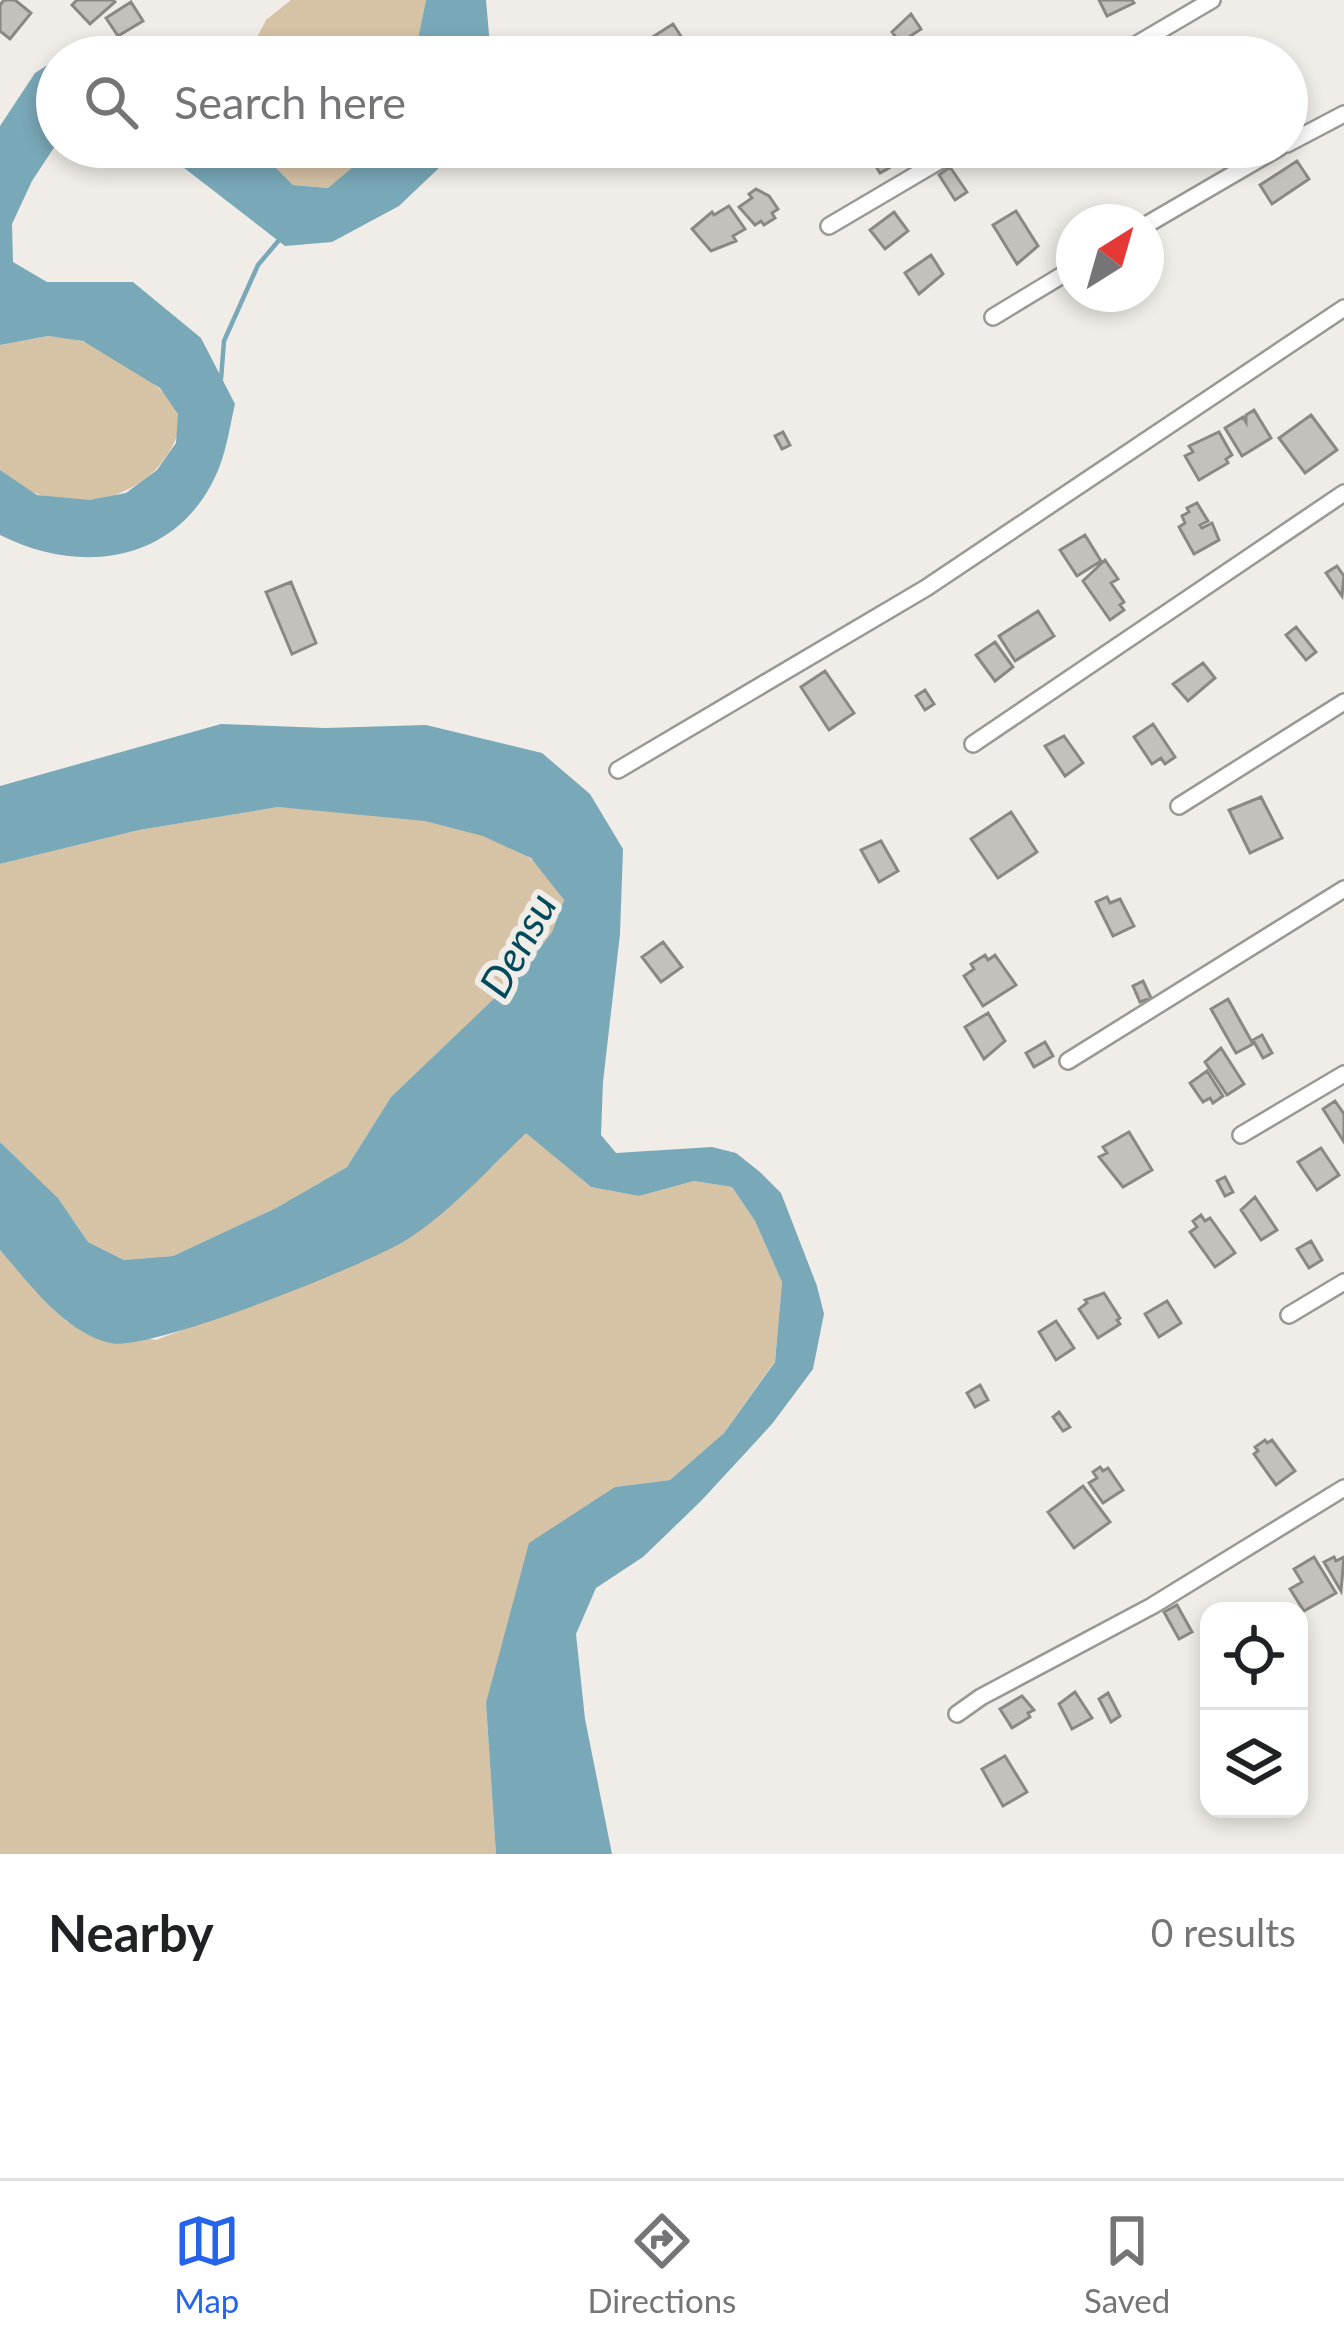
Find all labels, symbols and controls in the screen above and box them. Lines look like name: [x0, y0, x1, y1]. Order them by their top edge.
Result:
search box: [36, 36, 1308, 168]
icon: search: [78, 69, 144, 135]
text: Search here: [174, 75, 406, 129]
north arrow: [1056, 204, 1164, 312]
water label: Densu: [468, 884, 566, 1005]
map controls: [1200, 1602, 1308, 1818]
button: locate: [1200, 1602, 1308, 1710]
button: layers: [1200, 1710, 1308, 1818]
text: Nearby: [48, 1902, 214, 1963]
text: 0 results: [1151, 1909, 1296, 1955]
tab: Map: [174, 2208, 240, 2320]
tab: Directions: [587, 2208, 736, 2320]
tab: Saved: [1084, 2208, 1170, 2320]

